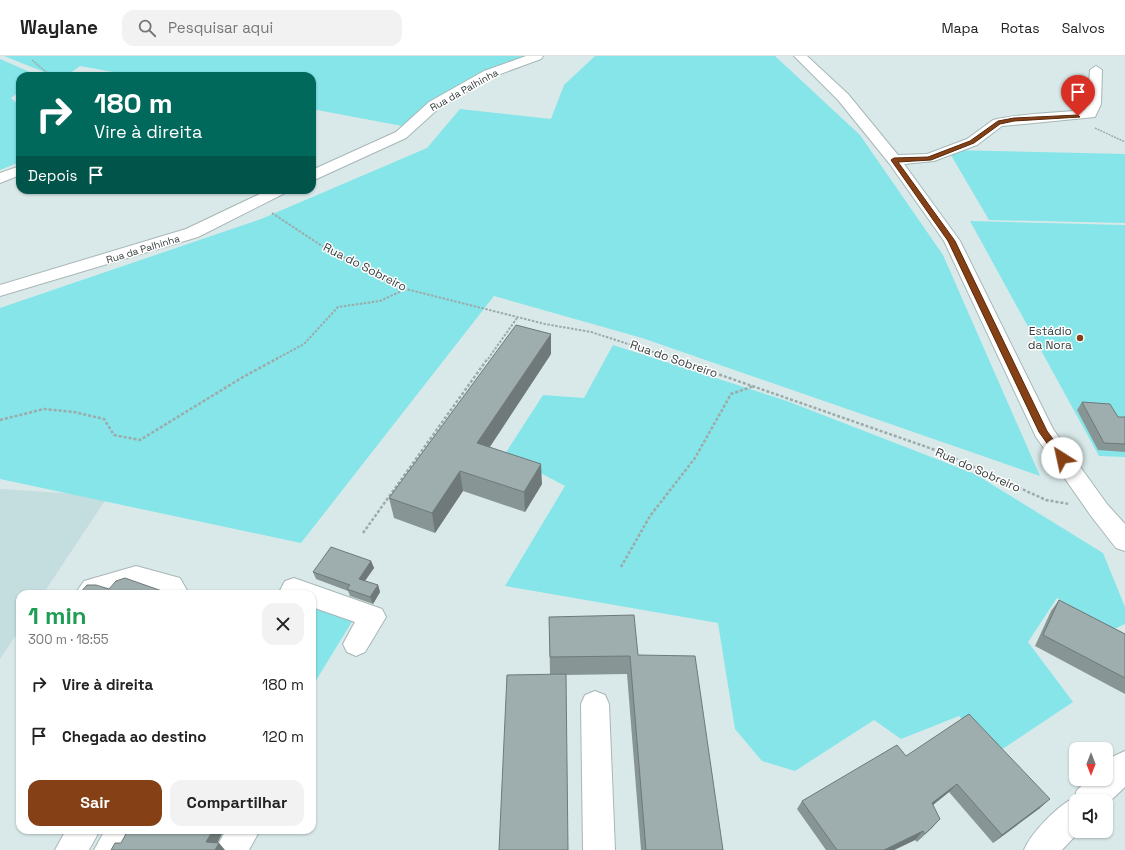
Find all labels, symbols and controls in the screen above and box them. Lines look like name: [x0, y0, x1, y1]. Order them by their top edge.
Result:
search box: [122, 10, 402, 46]
text: Waylane: [20, 15, 98, 40]
icon: search: [136, 17, 158, 39]
text: Pesquisar aqui: [168, 18, 273, 37]
text: Mapa: [941, 19, 979, 37]
text: Rotas: [1001, 19, 1040, 37]
text: Salvos: [1062, 19, 1105, 37]
street label: Rua da Palhinha: [428, 66, 501, 114]
pin: [1061, 75, 1095, 116]
icon: arrive: [1067, 81, 1089, 103]
text: 180 m: [94, 85, 173, 121]
icon: right: [28, 88, 80, 140]
text: Vire à direita: [94, 120, 202, 143]
icon: arrive: [85, 164, 107, 186]
text: Depois: [28, 166, 77, 185]
street label: Rua da Palhinha: [105, 232, 182, 266]
street label: Rua do Sobreiro: [321, 239, 409, 295]
place label: Estádio da Nora: [1028, 323, 1072, 353]
marker: Estádio da Nora: [1075, 333, 1085, 343]
street label: Rua do Sobreiro: [628, 337, 720, 381]
position arrow: [1041, 437, 1083, 479]
street label: Rua do Sobreiro: [933, 444, 1023, 496]
text: 1 min: [28, 600, 87, 631]
button: close: [262, 603, 304, 645]
text: 300 m · 18:55: [28, 631, 109, 648]
icon: right: [28, 673, 50, 695]
text: Vire à direita: [62, 675, 153, 694]
text: 180 m: [262, 675, 304, 694]
icon: arrive: [28, 725, 50, 747]
text: Chegada ao destino: [62, 727, 206, 746]
text: 120 m: [262, 727, 304, 746]
north arrow: [1069, 742, 1113, 786]
map controls: [1069, 742, 1113, 838]
button: Sair: [28, 780, 162, 826]
button: Compartilhar: [170, 780, 304, 826]
button: sound: [1069, 794, 1113, 838]

